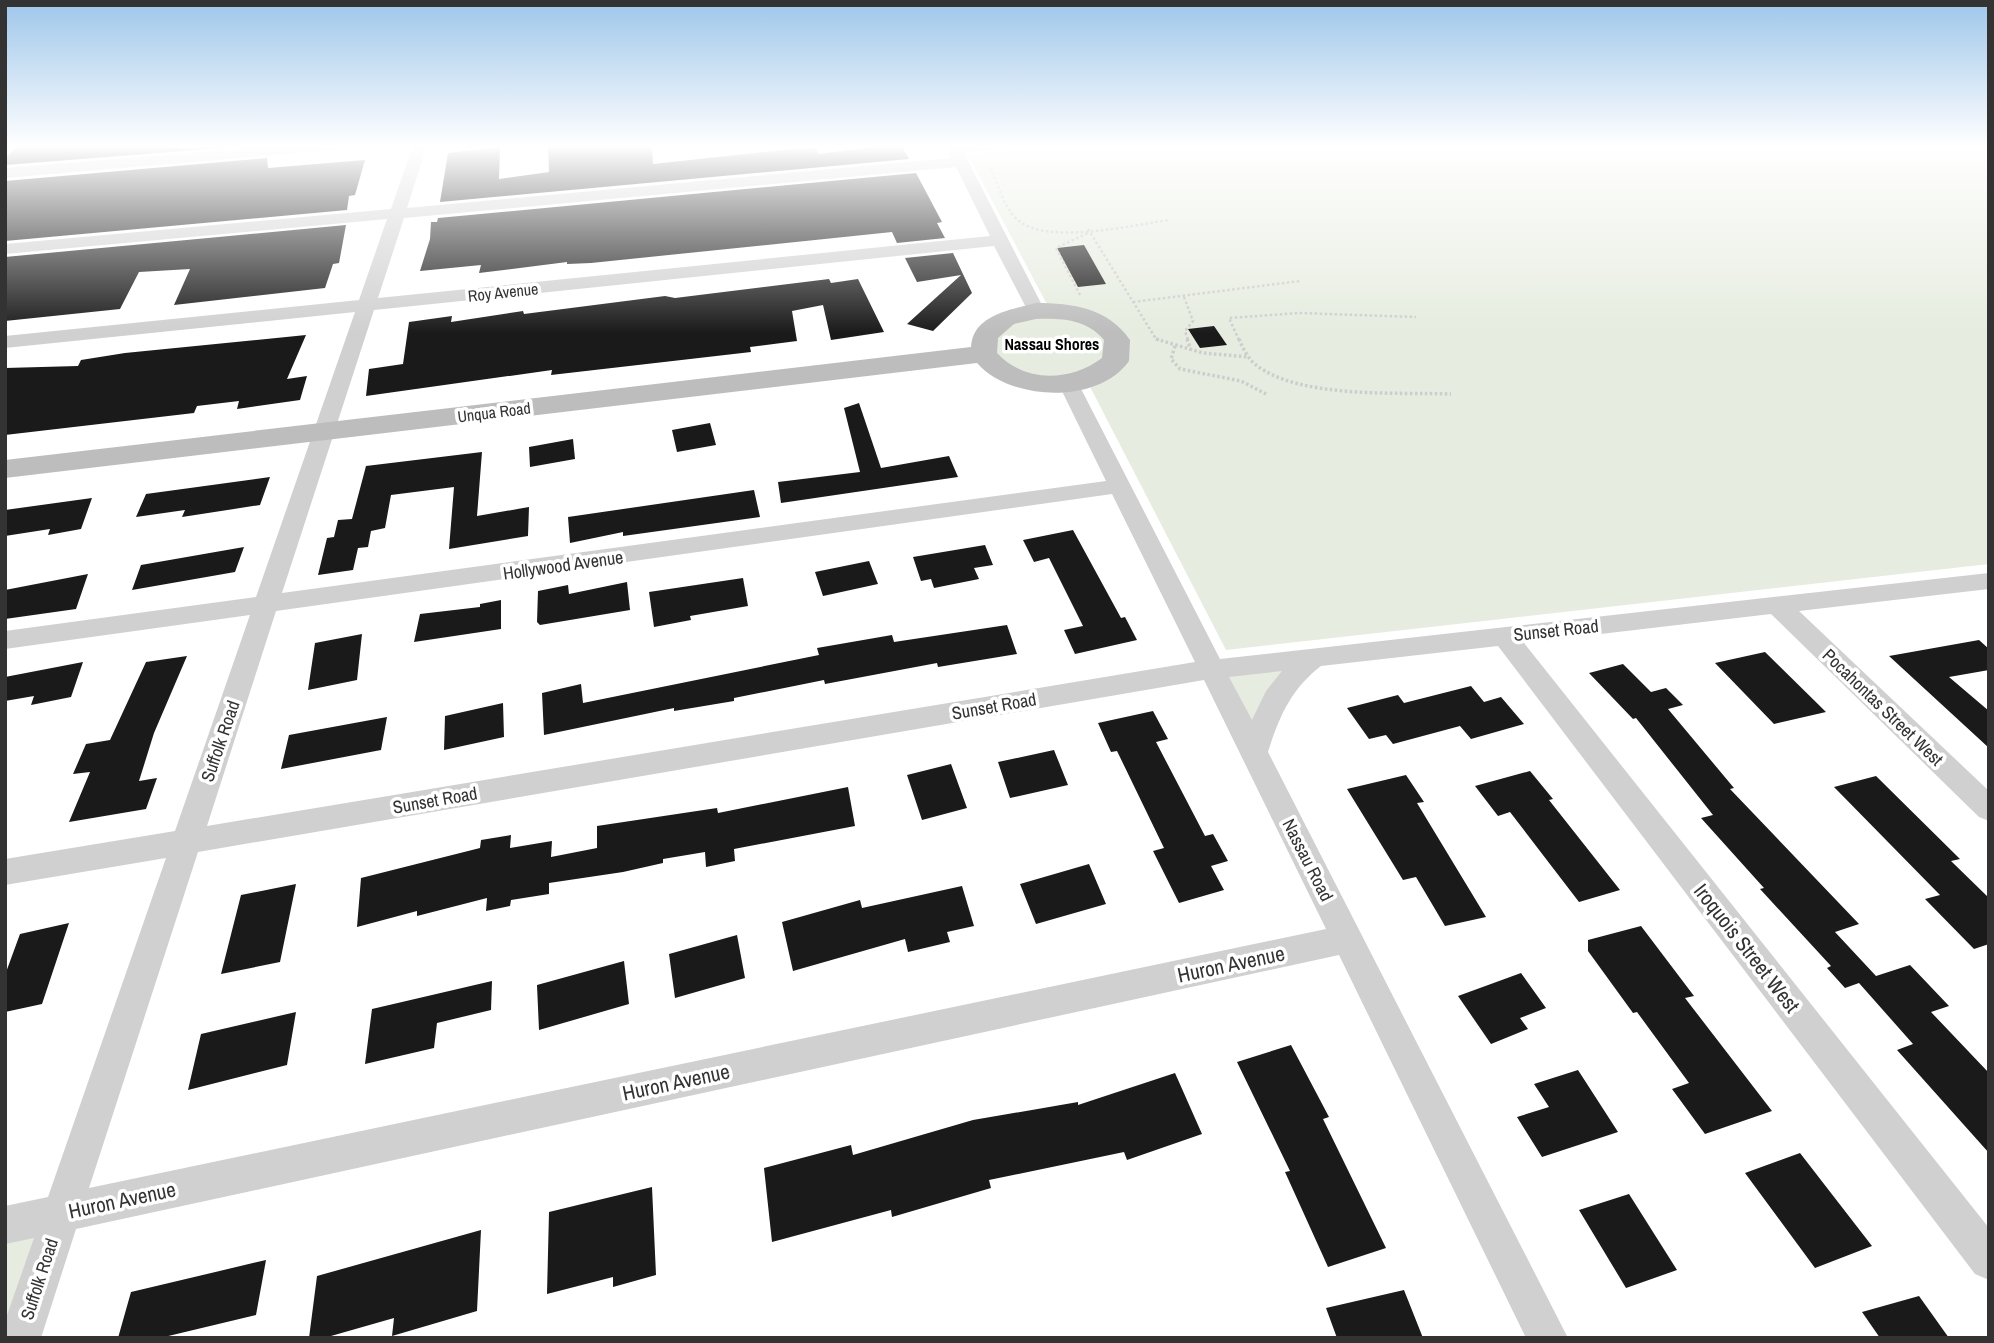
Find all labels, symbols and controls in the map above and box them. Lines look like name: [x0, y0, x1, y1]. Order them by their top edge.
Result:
street label: Roy Avenue: [467, 277, 539, 307]
district label: Nassau Shores: [1005, 333, 1099, 355]
street label: Unqua Road: [456, 397, 532, 427]
street label: Hollywood Avenue: [501, 544, 625, 586]
street label: Sunset Road: [1512, 613, 1600, 647]
street label: Pocahontas Street West: [1817, 643, 1949, 771]
street label: Sunset Road: [950, 686, 1038, 726]
street label: Suffolk Road: [194, 697, 246, 785]
street label: Sunset Road: [391, 780, 479, 820]
street label: Nassau Road: [1277, 814, 1339, 906]
street label: Iroquois Street West: [1687, 877, 1807, 1019]
street label: Huron Avenue: [1175, 939, 1287, 989]
street label: Huron Avenue: [620, 1057, 732, 1107]
street label: Huron Avenue: [66, 1175, 178, 1225]
street label: Suffolk Road: [14, 1235, 64, 1323]

